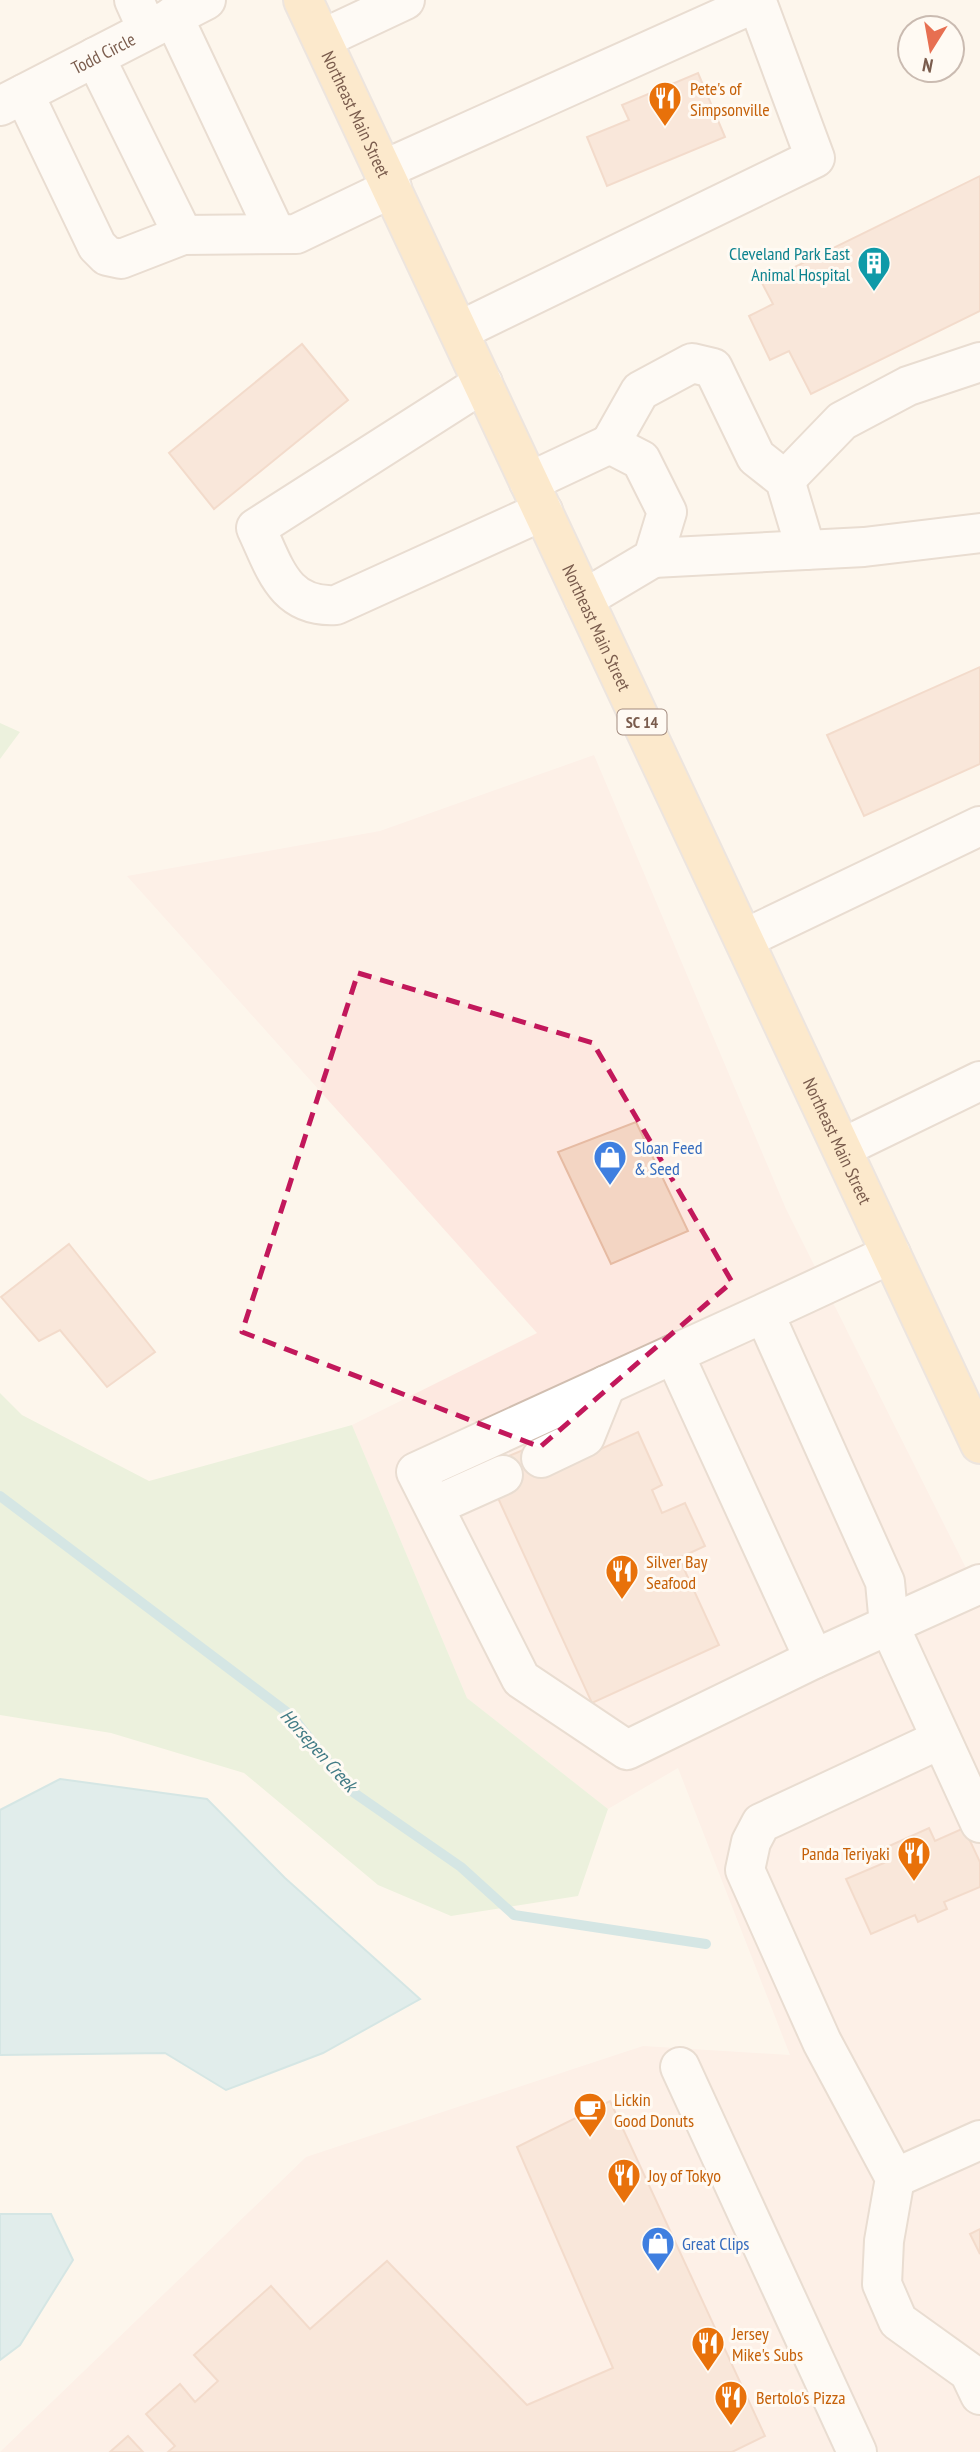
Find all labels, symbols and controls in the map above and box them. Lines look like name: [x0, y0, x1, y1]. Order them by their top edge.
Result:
north arrow: [896, 14, 966, 84]
street label: Todd Circle: [67, 27, 139, 79]
street label: Northeast Main Street: [317, 47, 396, 181]
text: N: [920, 53, 935, 78]
place label: Pete's of Simpsonville: [690, 77, 770, 121]
restaurant icon: Pete's of Simpsonville: [646, 79, 684, 128]
place label: Cleveland Park East Animal Hospital: [729, 242, 851, 286]
building icon: Cleveland Park East Animal Hospital: [855, 244, 893, 293]
street label: Northeast Main Street: [558, 561, 637, 694]
road number: SC 14: [618, 709, 666, 734]
street label: Northeast Main Street: [798, 1074, 877, 1208]
place label: Sloan Feed & Seed: [634, 1136, 703, 1180]
shop icon: Sloan Feed & Seed: [591, 1138, 629, 1187]
place label: Silver Bay Seafood: [646, 1550, 708, 1594]
restaurant icon: Silver Bay Seafood: [603, 1552, 641, 1601]
water label: Horsepen Creek: [276, 1704, 364, 1798]
restaurant icon: Panda Teriyaki: [895, 1834, 933, 1883]
place label: Panda Teriyaki: [802, 1842, 890, 1865]
place label: Lickin Good Donuts: [614, 2088, 694, 2132]
cafe icon: Lickin Good Donuts: [571, 2090, 609, 2139]
restaurant icon: Joy of Tokyo: [605, 2156, 643, 2205]
place label: Joy of Tokyo: [647, 2164, 721, 2187]
shop icon: Great Clips: [639, 2224, 677, 2273]
place label: Great Clips: [682, 2232, 749, 2255]
place label: Jersey Mike's Subs: [731, 2322, 803, 2366]
restaurant icon: Jersey Mike's Subs: [689, 2324, 727, 2373]
restaurant icon: Bertolo's Pizza: [712, 2378, 750, 2427]
place label: Bertolo's Pizza: [756, 2386, 845, 2409]

